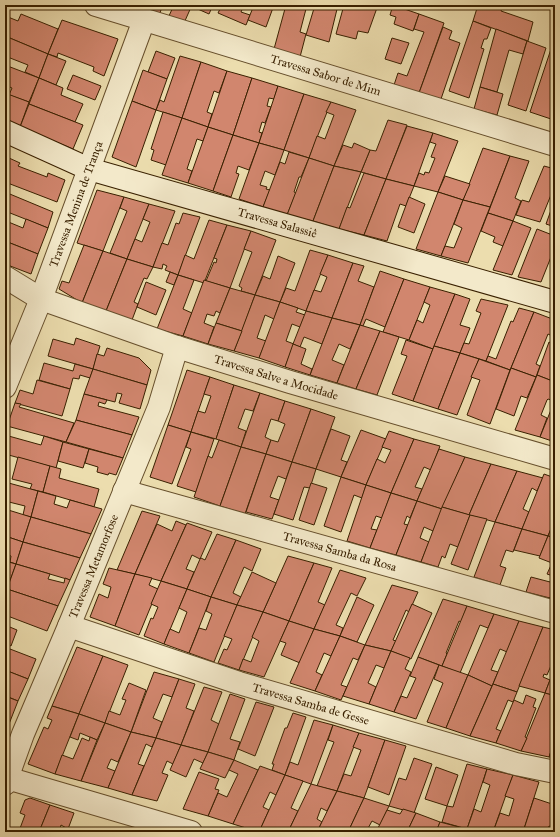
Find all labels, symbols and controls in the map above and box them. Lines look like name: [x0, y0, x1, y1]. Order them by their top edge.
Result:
street label: Travessa Sabor de Mim: [269, 52, 383, 98]
street label: Travessa Menina de Trança: [46, 138, 106, 269]
street label: Travessa Salassiê: [236, 205, 319, 241]
street label: Travessa Salve a Mocidade: [212, 352, 340, 403]
street label: Travessa Metamorfose: [66, 512, 121, 620]
street label: Travessa Samba da Rosa: [281, 529, 399, 574]
street label: Travessa Samba de Gesse: [251, 680, 371, 728]

